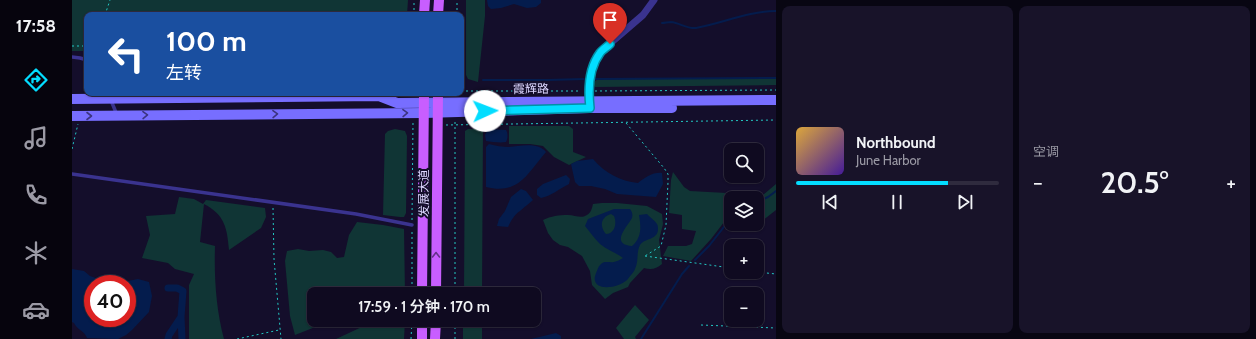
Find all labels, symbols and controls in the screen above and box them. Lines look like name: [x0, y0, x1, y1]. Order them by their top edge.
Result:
pin: [593, 3, 627, 44]
icon: arrive: [599, 9, 621, 31]
text: 17:58: [16, 15, 56, 37]
text: 100 m: [166, 24, 247, 58]
icon: left: [100, 28, 152, 80]
text: 左转: [166, 62, 202, 84]
icon: directions: [22, 66, 50, 94]
street label: 霞辉路: [513, 81, 549, 96]
position arrow: [464, 90, 506, 132]
one-way arrow: [402, 109, 408, 117]
one-way arrow: [272, 110, 278, 118]
one-way arrow: [142, 111, 148, 119]
one-way arrow: [86, 112, 92, 120]
icon: music: [22, 124, 50, 152]
text: Northbound: [856, 134, 936, 152]
map controls: [724, 143, 764, 327]
button: search: [724, 143, 764, 183]
text: 空调: [1033, 143, 1059, 159]
text: June Harbor: [856, 152, 921, 168]
text: 20.5°: [1101, 164, 1168, 201]
street label: 发展大道: [416, 169, 431, 217]
text: −: [1033, 169, 1043, 196]
text: +: [1226, 169, 1236, 196]
icon: phone: [22, 181, 50, 209]
button: layers: [724, 191, 764, 231]
icon: previous: [819, 191, 841, 213]
icon: pause: [886, 191, 908, 213]
icon: next: [954, 191, 976, 213]
icon: climate: [22, 239, 50, 267]
button: +: [724, 239, 764, 279]
one-way arrow: [432, 252, 440, 258]
speed limit sign: 40: [84, 275, 136, 327]
button: −: [724, 287, 764, 327]
icon: car: [22, 296, 50, 324]
text: 17:59 · 1 分钟 · 170 m: [358, 298, 490, 316]

